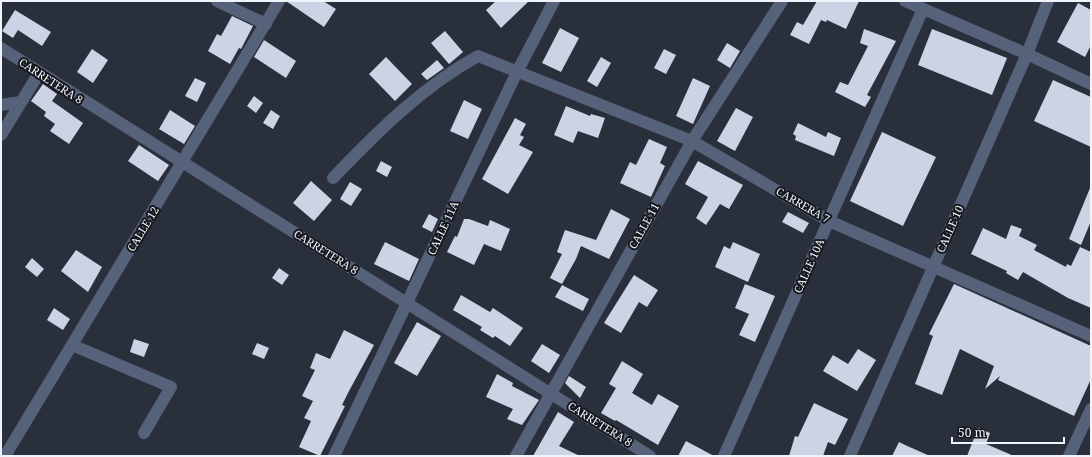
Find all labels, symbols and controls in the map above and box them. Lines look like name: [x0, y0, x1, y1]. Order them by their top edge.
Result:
street label: CARRETERA 8: [16, 54, 86, 107]
street label: CARRERA 7: [774, 183, 833, 226]
street label: CALLE 11A: [423, 198, 462, 257]
street label: CALLE 11: [625, 200, 662, 251]
street label: CALLE 12: [123, 203, 162, 254]
street label: CALLE 10: [932, 203, 967, 255]
street label: CARRETERA 8: [291, 226, 361, 277]
street label: CALLE 10A: [790, 236, 827, 295]
street label: CARRETERA 8: [565, 398, 635, 449]
scale bar: [952, 419, 1064, 445]
text: 50 m: [958, 424, 986, 441]

